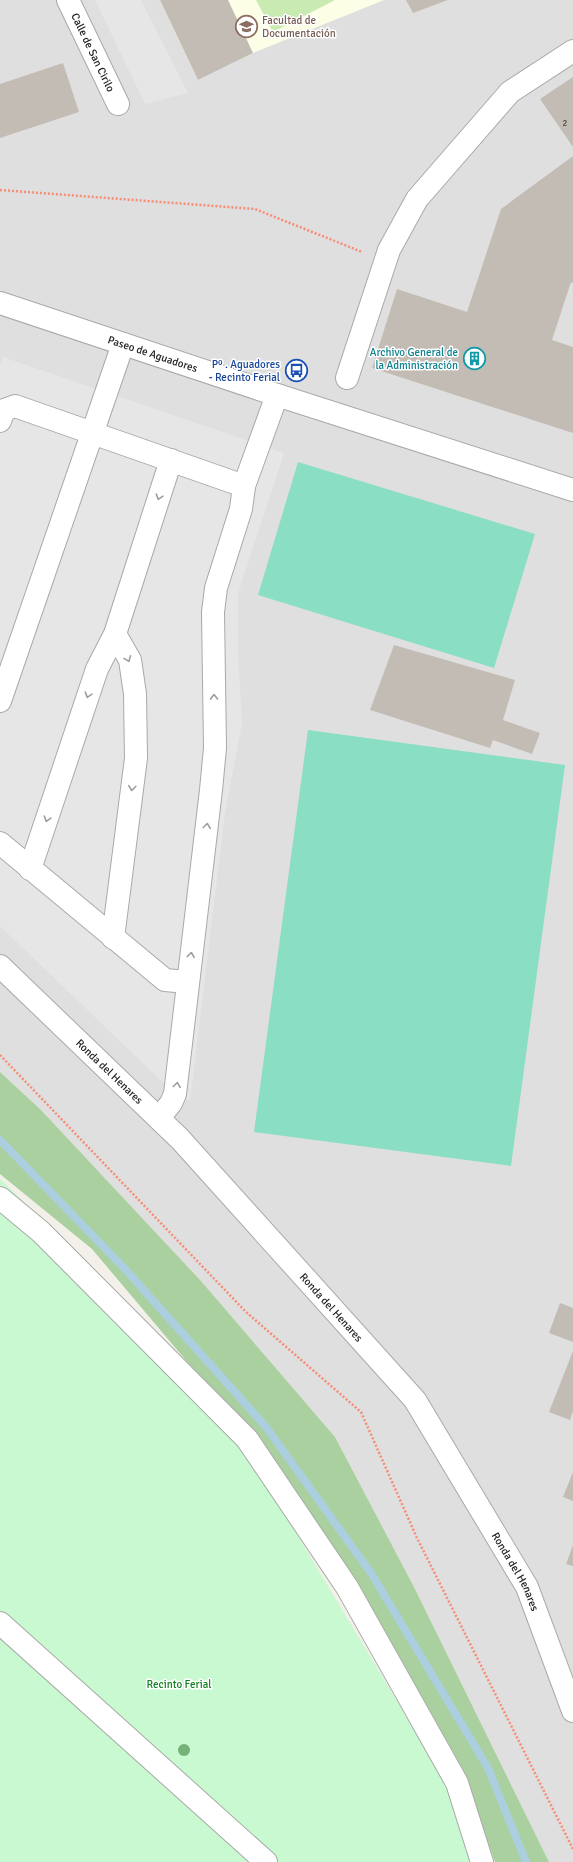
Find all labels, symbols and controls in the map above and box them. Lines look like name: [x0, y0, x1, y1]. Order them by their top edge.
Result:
street label: Calle de San Cirilo: [69, 11, 118, 94]
school or university icon: Facultad de Documentación: [233, 13, 259, 39]
place label: Facultad de Documentación: [262, 14, 336, 40]
house number: 2: [563, 118, 568, 129]
street label: Paseo de Aguadores: [106, 333, 199, 375]
building icon: Archivo General de la Administración: [461, 345, 487, 371]
place label: Archivo General de la Administración: [370, 346, 458, 372]
bus stop icon: Pº . Aguadores - Recinto Ferial: [283, 357, 309, 383]
place label: Pº . Aguadores - Recinto Ferial: [209, 358, 280, 384]
one-way arrow: [156, 493, 164, 500]
one-way arrow: [124, 655, 132, 662]
one-way arrow: [84, 692, 93, 699]
one-way arrow: [210, 694, 218, 700]
one-way arrow: [128, 785, 137, 791]
one-way arrow: [43, 815, 52, 822]
one-way arrow: [202, 823, 211, 829]
one-way arrow: [186, 952, 195, 958]
street label: Ronda del Henares: [73, 1036, 146, 1107]
one-way arrow: [172, 1082, 181, 1088]
street label: Ronda del Henares: [297, 1270, 366, 1344]
street label: Ronda del Henares: [489, 1530, 542, 1613]
park label: Recinto Ferial: [146, 1678, 212, 1691]

